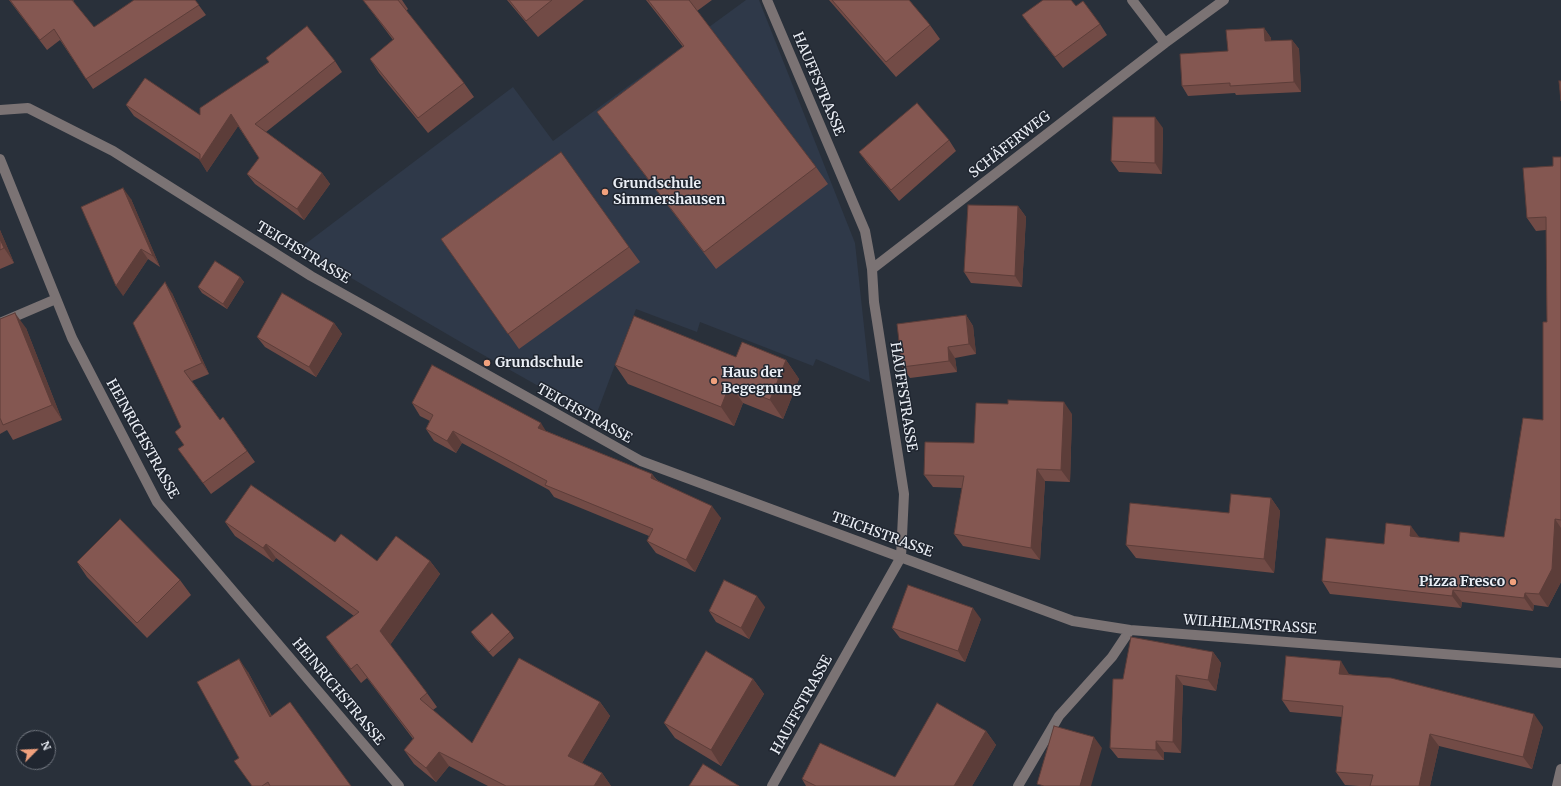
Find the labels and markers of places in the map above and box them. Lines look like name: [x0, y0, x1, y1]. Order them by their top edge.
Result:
place label: Grundschule Simmershausen: [613, 176, 725, 208]
marker: Grundschule Simmershausen: [600, 187, 610, 197]
place label: Grundschule: [495, 355, 583, 371]
marker: Grundschule: [482, 358, 492, 368]
place label: Haus der Begegnung: [722, 365, 801, 398]
marker: Haus der Begegnung: [709, 376, 719, 386]
place label: Pizza Fresco: [1419, 574, 1505, 590]
marker: Pizza Fresco: [1508, 577, 1518, 587]

